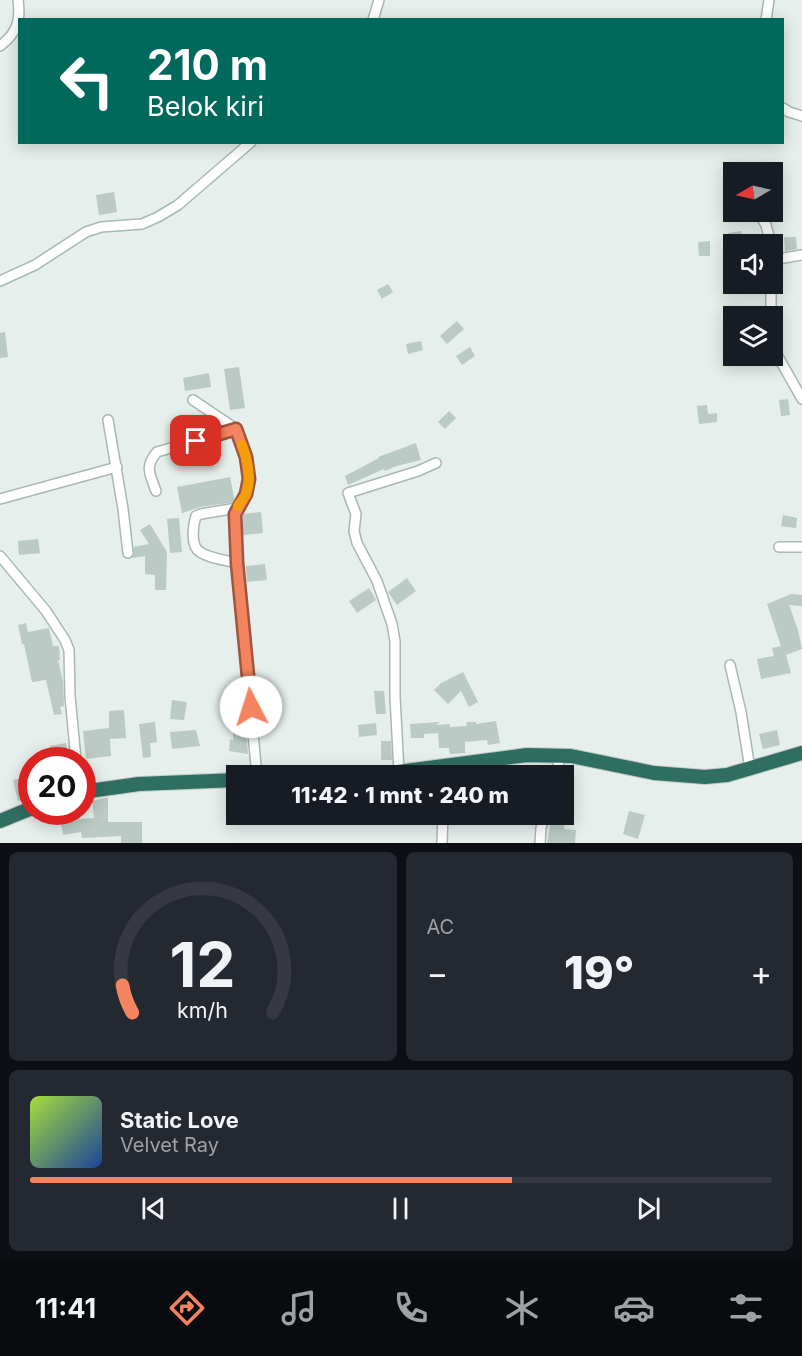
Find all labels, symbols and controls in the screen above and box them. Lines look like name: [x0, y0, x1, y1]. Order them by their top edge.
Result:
text: 210 m: [147, 39, 268, 90]
icon: left: [48, 42, 126, 120]
text: Belok kiri: [147, 90, 264, 123]
north arrow: [723, 162, 783, 222]
map controls: [723, 162, 783, 366]
button: sound: [723, 234, 783, 294]
button: layers: [723, 306, 783, 366]
pin: [170, 415, 221, 466]
icon: arrive: [179, 424, 212, 457]
position arrow: [219, 675, 283, 739]
speed limit sign: 20: [18, 747, 96, 825]
text: 11:42 · 1 mnt · 240 m: [291, 782, 509, 808]
text: AC: [427, 915, 454, 939]
text: 12: [170, 927, 236, 1002]
text: 19°: [564, 945, 634, 1000]
text: −: [427, 953, 448, 993]
text: +: [750, 953, 772, 993]
text: km/h: [177, 998, 228, 1024]
text: Static Love: [120, 1107, 239, 1133]
text: Velvet Ray: [120, 1133, 219, 1157]
icon: previous: [137, 1192, 170, 1225]
icon: pause: [384, 1192, 417, 1225]
icon: next: [632, 1192, 665, 1225]
icon: directions: [166, 1287, 208, 1329]
icon: music: [278, 1287, 320, 1329]
icon: phone: [390, 1287, 432, 1329]
icon: climate: [501, 1287, 543, 1329]
icon: car: [613, 1287, 655, 1329]
icon: filters: [725, 1287, 767, 1329]
text: 11:41: [35, 1292, 96, 1325]

